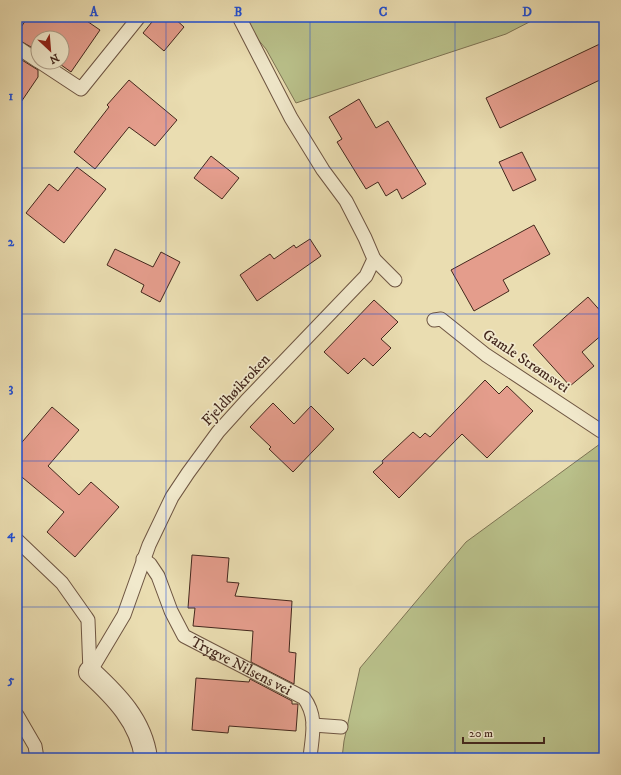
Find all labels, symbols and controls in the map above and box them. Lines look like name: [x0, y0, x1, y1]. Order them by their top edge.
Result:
text: A: [89, 4, 99, 20]
text: B: [234, 4, 242, 20]
text: C: [379, 4, 388, 20]
text: D: [522, 4, 532, 20]
north arrow: [30, 30, 70, 70]
text: N: [47, 50, 61, 66]
text: 1: [9, 88, 14, 104]
text: 2: [8, 234, 15, 250]
street label: Gamle Strømsvei: [479, 325, 573, 397]
street label: Fjeldhøikroken: [198, 350, 274, 430]
text: 3: [9, 380, 14, 396]
text: 4: [6, 526, 15, 543]
street label: Trygve Nilsens vei: [188, 632, 295, 699]
text: 5: [7, 672, 15, 688]
scale bar: [463, 719, 544, 745]
text: 20 m: [469, 726, 493, 741]

